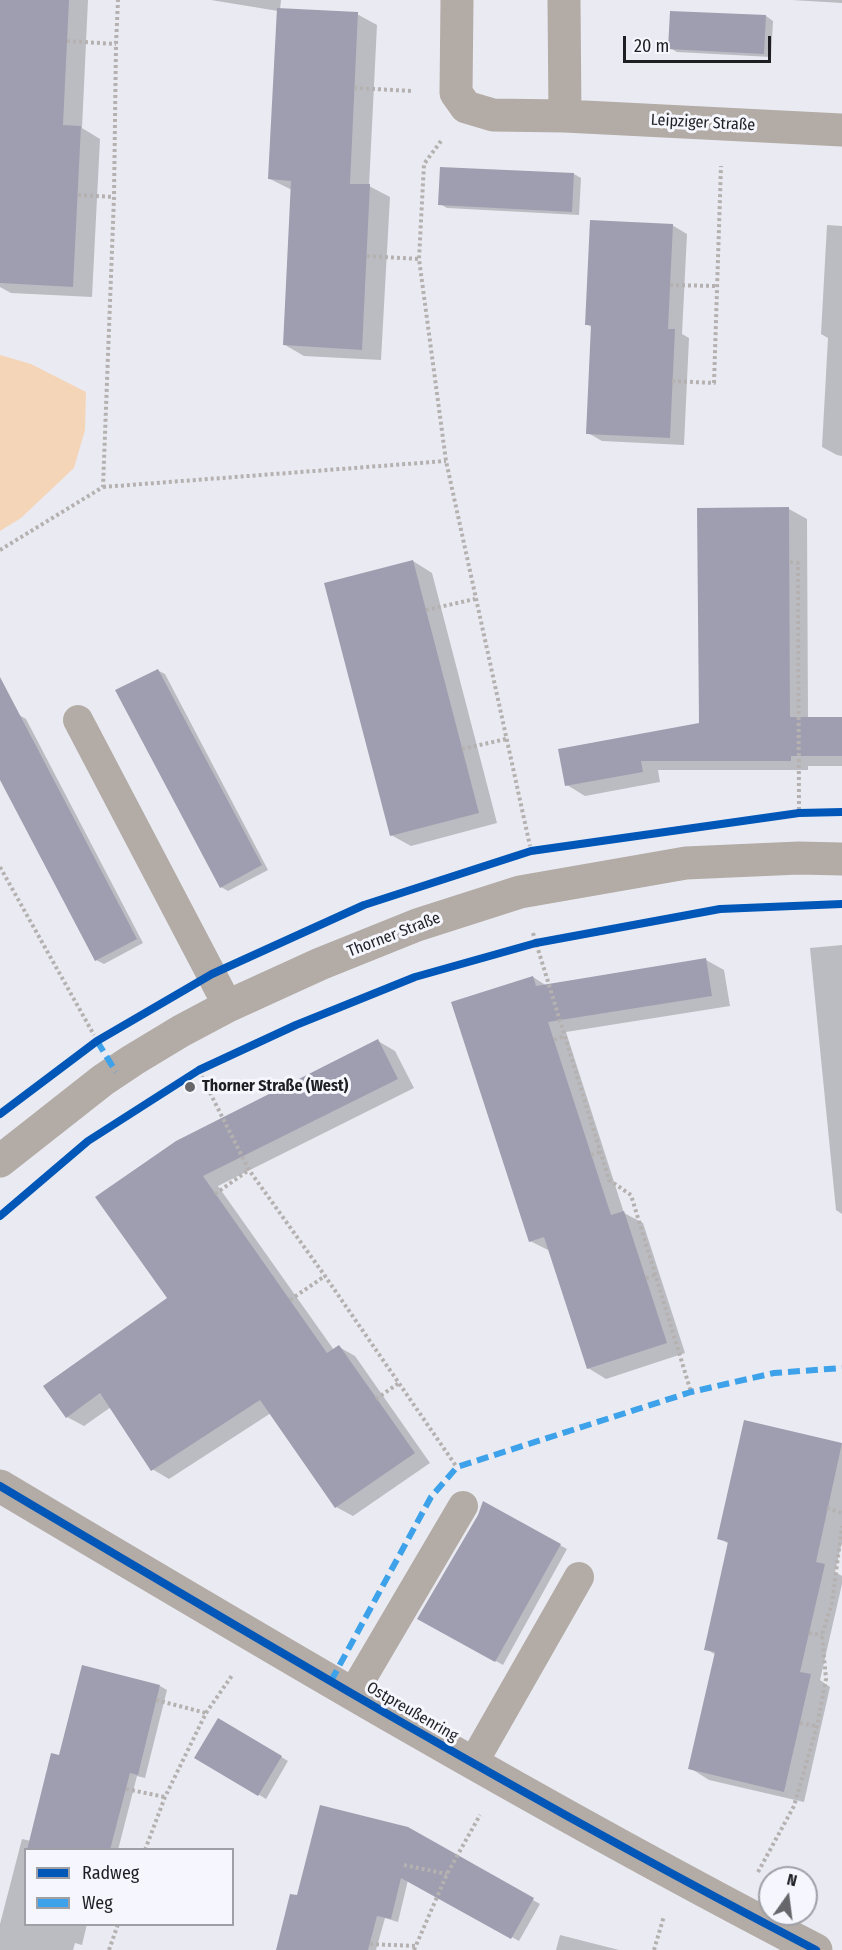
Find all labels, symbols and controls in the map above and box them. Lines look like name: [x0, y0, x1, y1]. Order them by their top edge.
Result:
scale bar: [626, 24, 774, 62]
text: 20 m: [634, 35, 669, 57]
street label: Leipziger Straße: [650, 111, 756, 135]
street label: Thorner Straße: [345, 908, 443, 962]
place label: Thorner Straße (West): [202, 1077, 348, 1097]
marker: Thorner Straße (West): [183, 1080, 197, 1094]
street label: Ostpreußenring: [363, 1678, 461, 1746]
legend: [24, 1848, 234, 1926]
text: Radweg: [82, 1862, 139, 1884]
north arrow: [758, 1866, 818, 1926]
text: N: [785, 1870, 799, 1890]
text: Weg: [82, 1892, 113, 1914]

